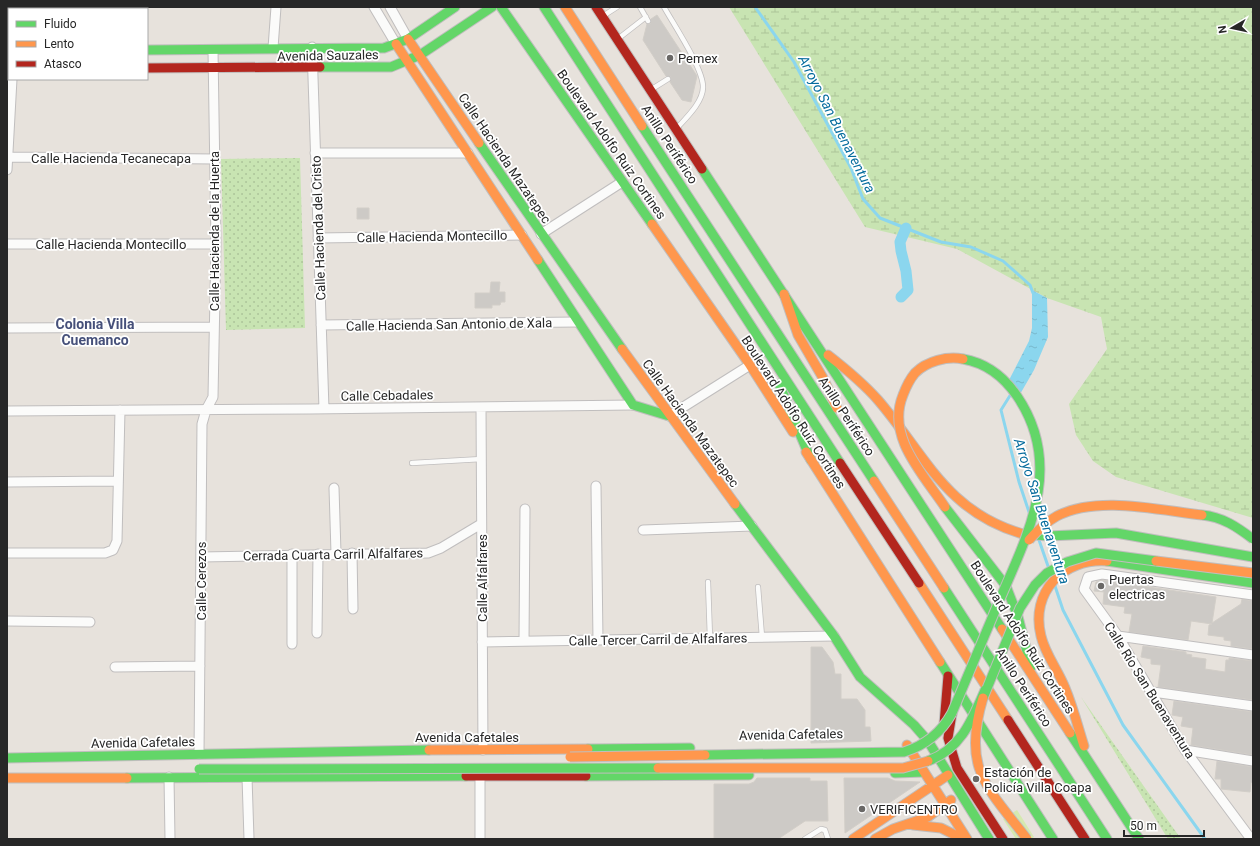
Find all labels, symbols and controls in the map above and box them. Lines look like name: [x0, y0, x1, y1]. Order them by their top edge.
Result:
legend: [8, 8, 148, 80]
north arrow: [1212, 8, 1252, 48]
text: Fluido: [44, 17, 77, 31]
text: N: [1216, 24, 1230, 34]
text: Lento: [44, 37, 74, 51]
street label: Avenida Sauzales: [277, 47, 379, 64]
place label: Pemex: [678, 51, 718, 66]
water label: Arroyo San Buenaventura: [795, 52, 879, 195]
marker: Pemex: [665, 53, 675, 63]
text: Atasco: [44, 57, 82, 71]
street label: Boulevard Adolfo Ruiz Cortines: [554, 67, 669, 222]
street label: Calle Hacienda Mazatepec: [455, 90, 554, 226]
street label: Anillo Periférico: [638, 102, 701, 187]
street label: Calle Hacienda Tecanecapa: [31, 151, 191, 166]
street label: Calle Hacienda de la Huerta: [207, 151, 222, 311]
street label: Calle Hacienda del Cristo: [308, 155, 329, 301]
street label: Calle Hacienda Montecillo: [356, 228, 508, 245]
street label: Calle Hacienda Montecillo: [36, 237, 186, 252]
street label: Calle Hacienda San Antonio de Xala: [346, 315, 552, 334]
district label: Colonia Villa Cuemanco: [56, 316, 135, 348]
street label: Boulevard Adolfo Ruiz Cortines: [739, 333, 849, 492]
street label: Calle Hacienda Mazatepec: [639, 357, 742, 490]
street label: Anillo Periférico: [815, 374, 878, 459]
street label: Calle Cebadales: [340, 387, 434, 404]
water label: Arroyo San Buenaventura: [1011, 435, 1073, 586]
street label: Calle Alfalfares: [475, 534, 490, 622]
street label: Calle Cerezos: [194, 541, 209, 620]
street label: Cerrada Cuarta Carril Alfalfares: [243, 545, 424, 564]
street label: Boulevard Adolfo Ruiz Cortines: [968, 558, 1078, 717]
place label: Puertas electricas: [1109, 572, 1165, 602]
marker: Puertas electricas: [1096, 581, 1106, 591]
street label: Calle Río San Buenaventura: [1101, 619, 1198, 761]
street label: Calle Tercer Carril de Alfalfares: [569, 630, 748, 649]
street label: Anillo Periférico: [992, 645, 1055, 730]
street label: Avenida Cafetales: [739, 726, 843, 743]
street label: Avenida Cafetales: [415, 730, 519, 745]
street label: Avenida Cafetales: [91, 734, 195, 751]
place label: Estación de Policía Villa Coapa: [984, 765, 1092, 795]
marker: Estación de Policía Villa Coapa: [971, 774, 981, 784]
place label: VERIFICENTRO: [870, 802, 958, 817]
marker: VERIFICENTRO: [857, 804, 867, 814]
scale bar: [1124, 812, 1204, 838]
text: 50 m: [1130, 819, 1157, 833]

